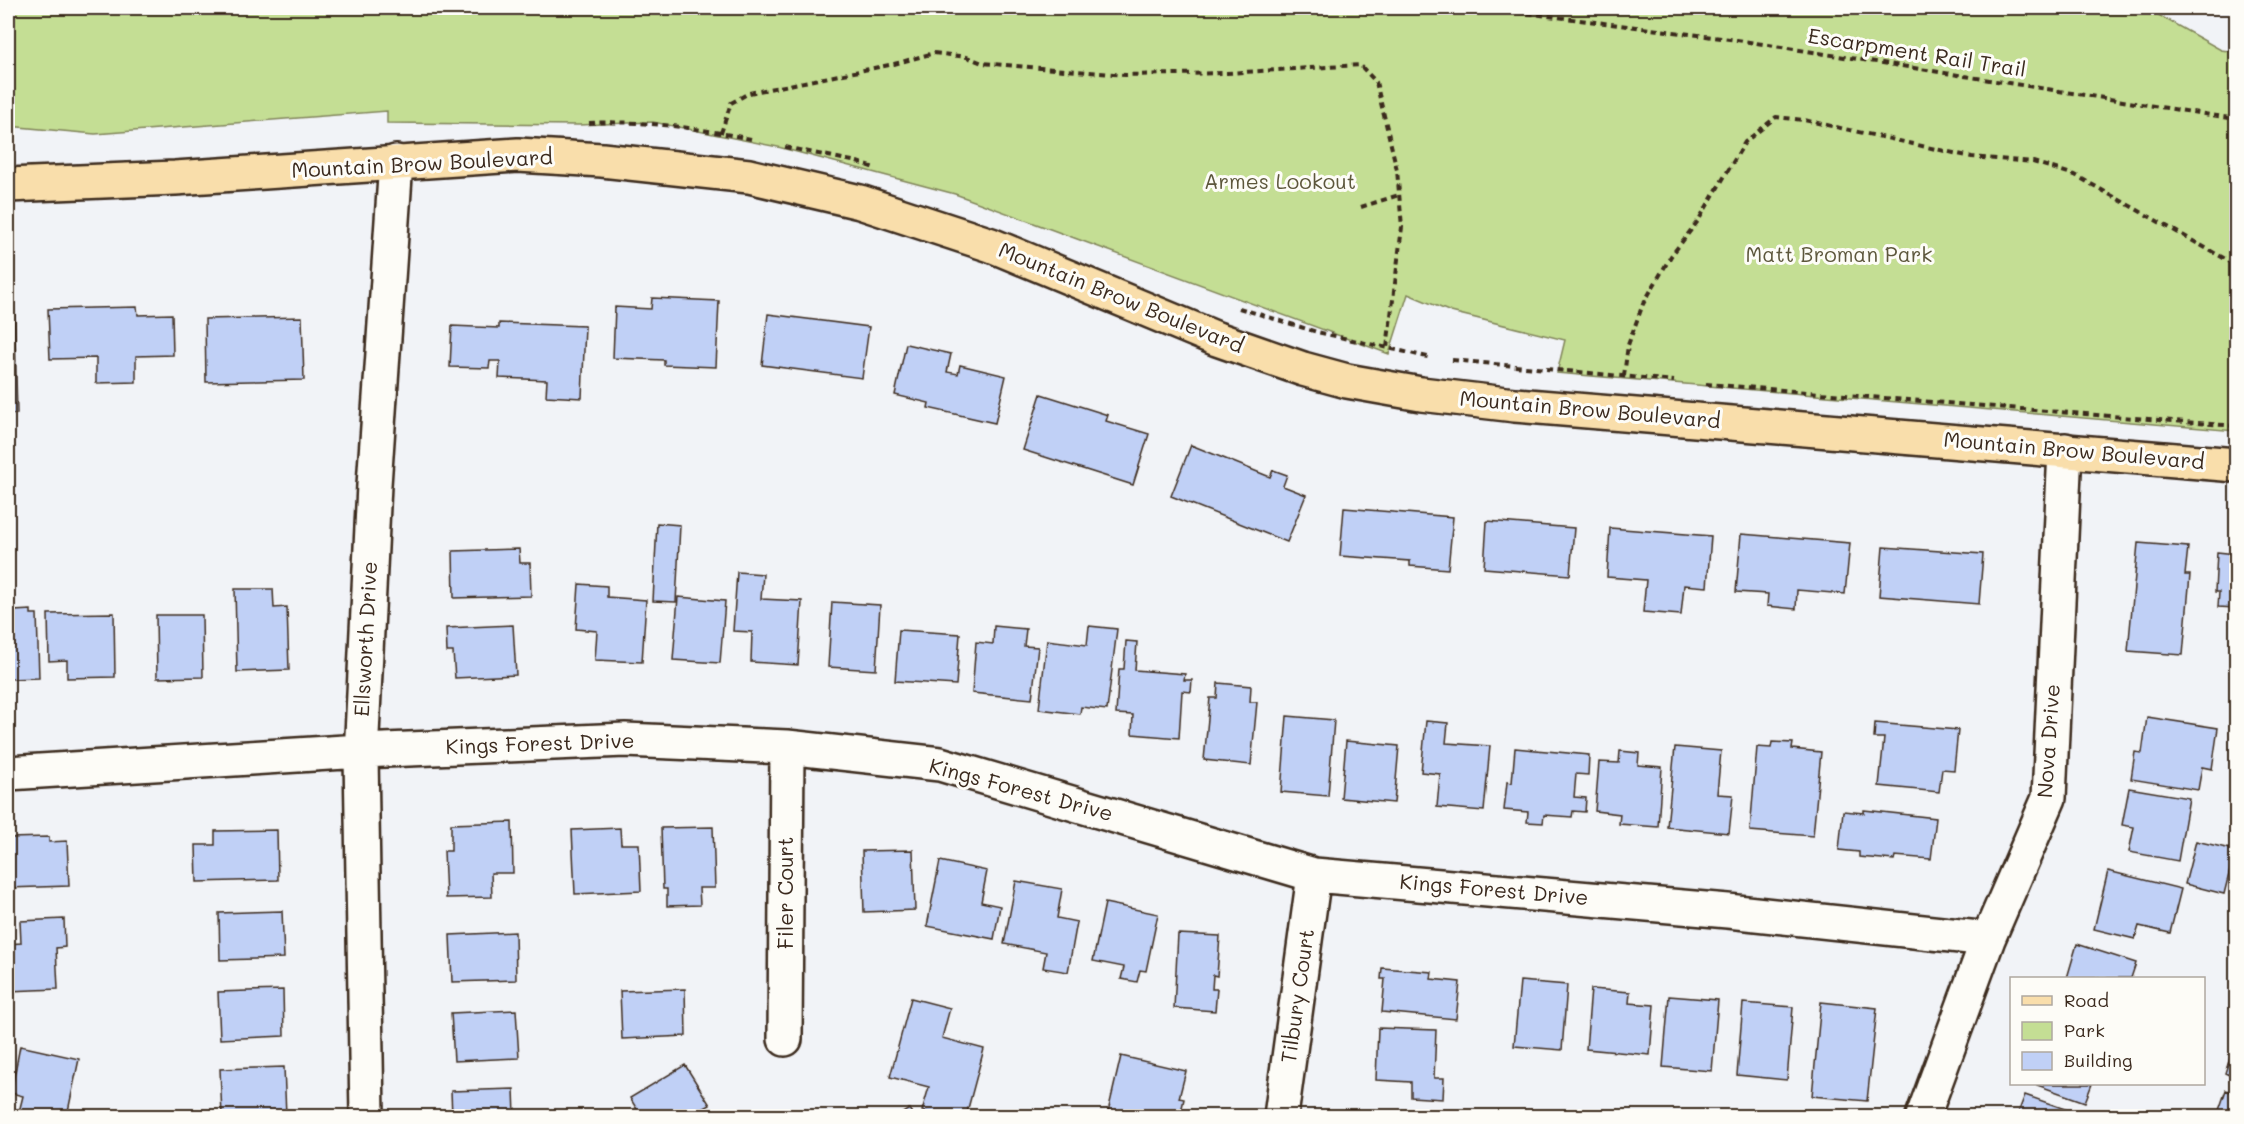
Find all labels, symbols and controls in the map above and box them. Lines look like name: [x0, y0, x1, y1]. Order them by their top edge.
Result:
street label: Escarpment Rail Trail: [1806, 21, 2028, 82]
street label: Mountain Brow Boulevard: [291, 142, 553, 183]
park label: Armes Lookout: [1204, 167, 1356, 194]
street label: Mountain Brow Boulevard: [995, 235, 1248, 358]
park label: Matt Broman Park: [1746, 240, 1932, 267]
street label: Mountain Brow Boulevard: [1459, 384, 1722, 433]
street label: Mountain Brow Boulevard: [1943, 425, 2206, 474]
street label: Ellsworth Drive: [347, 561, 382, 717]
street label: Nova Drive: [2030, 683, 2065, 799]
street label: Kings Forest Drive: [445, 726, 635, 759]
street label: Kings Forest Drive: [926, 751, 1116, 826]
street label: Filer Court: [771, 837, 798, 949]
street label: Kings Forest Drive: [1399, 867, 1590, 910]
street label: Tilbury Court: [1274, 927, 1319, 1065]
legend: [2010, 977, 2205, 1085]
text: Road: [2064, 988, 2109, 1012]
text: Park: [2064, 1018, 2105, 1042]
text: Building: [2064, 1048, 2132, 1072]

